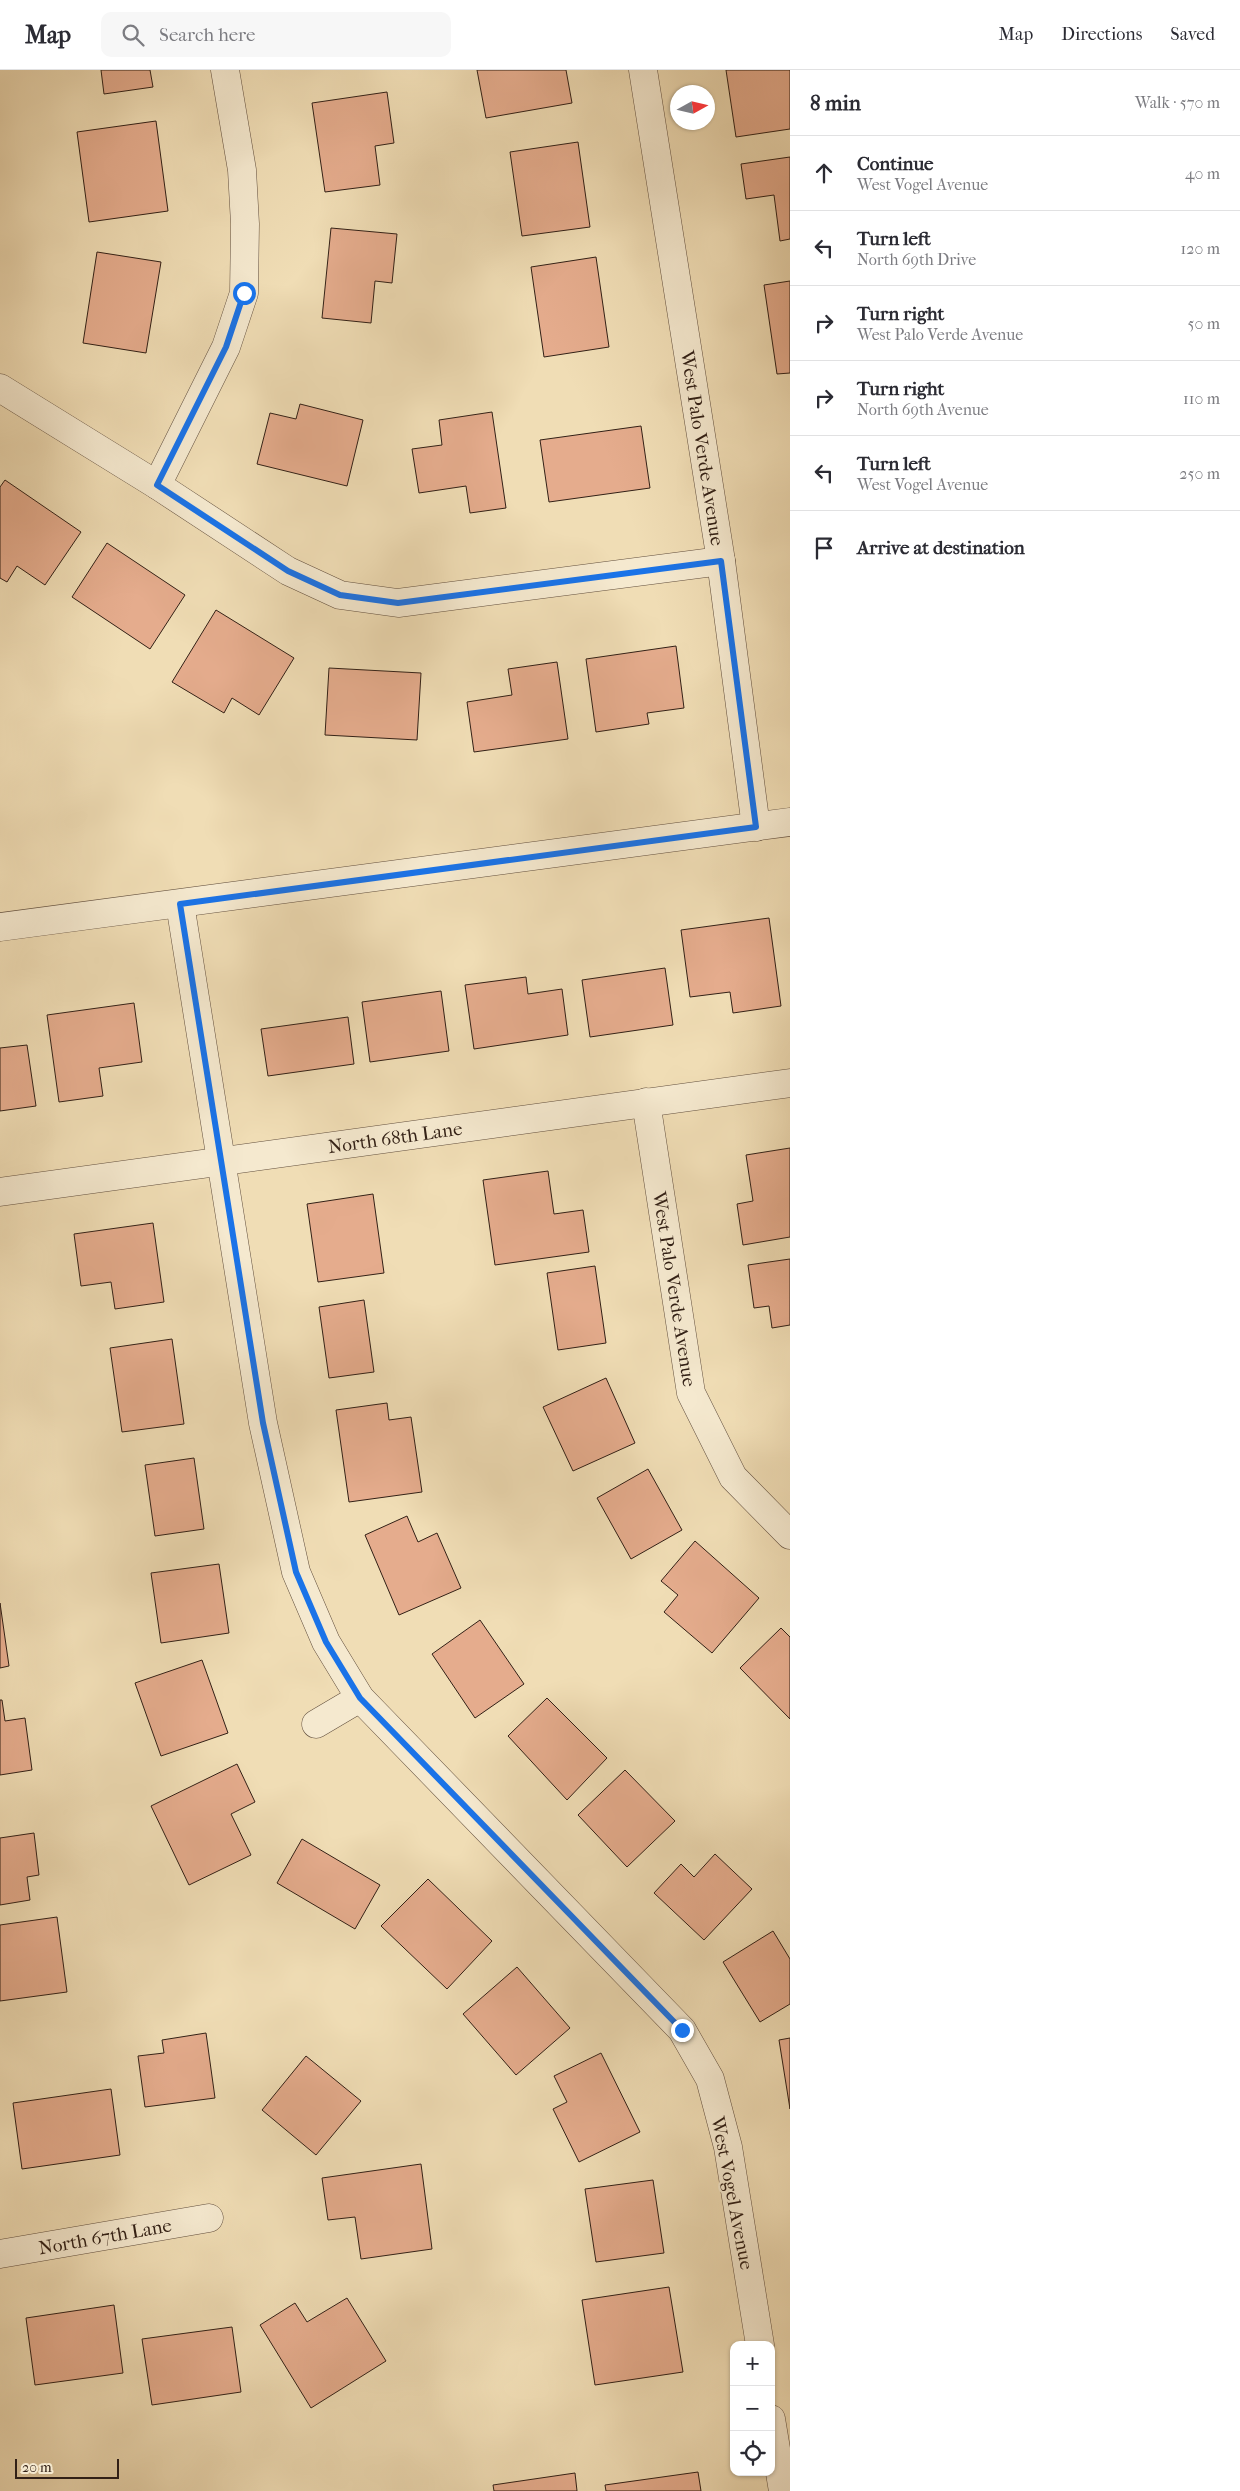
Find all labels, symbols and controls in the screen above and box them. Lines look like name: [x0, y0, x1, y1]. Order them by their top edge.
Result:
search box: [101, 12, 451, 57]
text: Map: [25, 21, 71, 49]
icon: search: [119, 21, 147, 49]
text: Search here: [159, 24, 255, 46]
text: Map: [999, 24, 1033, 45]
text: Directions: [1061, 24, 1142, 45]
text: Saved: [1170, 24, 1215, 45]
north arrow: [670, 85, 715, 130]
text: 8 min: [810, 91, 861, 115]
text: Walk · 570 m: [1135, 93, 1220, 112]
text: Continue: [857, 153, 933, 175]
icon: ahead: [810, 159, 838, 187]
text: 40 m: [1185, 164, 1220, 183]
text: West Vogel Avenue: [857, 175, 988, 194]
text: Turn left: [857, 228, 931, 250]
icon: left: [810, 234, 838, 262]
text: 120 m: [1181, 239, 1220, 258]
text: North 69th Drive: [857, 250, 976, 269]
route start: [233, 282, 256, 305]
text: Turn right: [857, 303, 944, 325]
icon: right: [810, 309, 838, 337]
text: 50 m: [1188, 314, 1220, 333]
text: West Palo Verde Avenue: [857, 325, 1023, 344]
street label: West Palo Verde Avenue: [676, 348, 728, 547]
text: Turn right: [857, 378, 944, 400]
icon: right: [810, 384, 838, 412]
text: 110 m: [1183, 389, 1220, 408]
text: North 69th Avenue: [857, 400, 989, 419]
text: Turn left: [857, 453, 931, 475]
icon: left: [810, 459, 838, 487]
text: 250 m: [1179, 464, 1220, 483]
text: West Vogel Avenue: [857, 475, 988, 494]
icon: arrive: [810, 534, 838, 562]
text: Arrive at destination: [857, 537, 1025, 559]
street label: North 68th Lane: [327, 1118, 464, 1158]
street label: West Palo Verde Avenue: [648, 1189, 700, 1388]
route end: [671, 2019, 694, 2042]
street label: West Vogel Avenue: [706, 2114, 758, 2272]
street label: North 67th Lane: [37, 2214, 173, 2260]
map controls: [730, 2341, 775, 2476]
button: +: [730, 2341, 775, 2386]
button: −: [730, 2386, 775, 2431]
button: locate: [730, 2431, 775, 2476]
scale bar: [15, 2456, 119, 2479]
text: 20 m: [22, 2459, 52, 2476]

